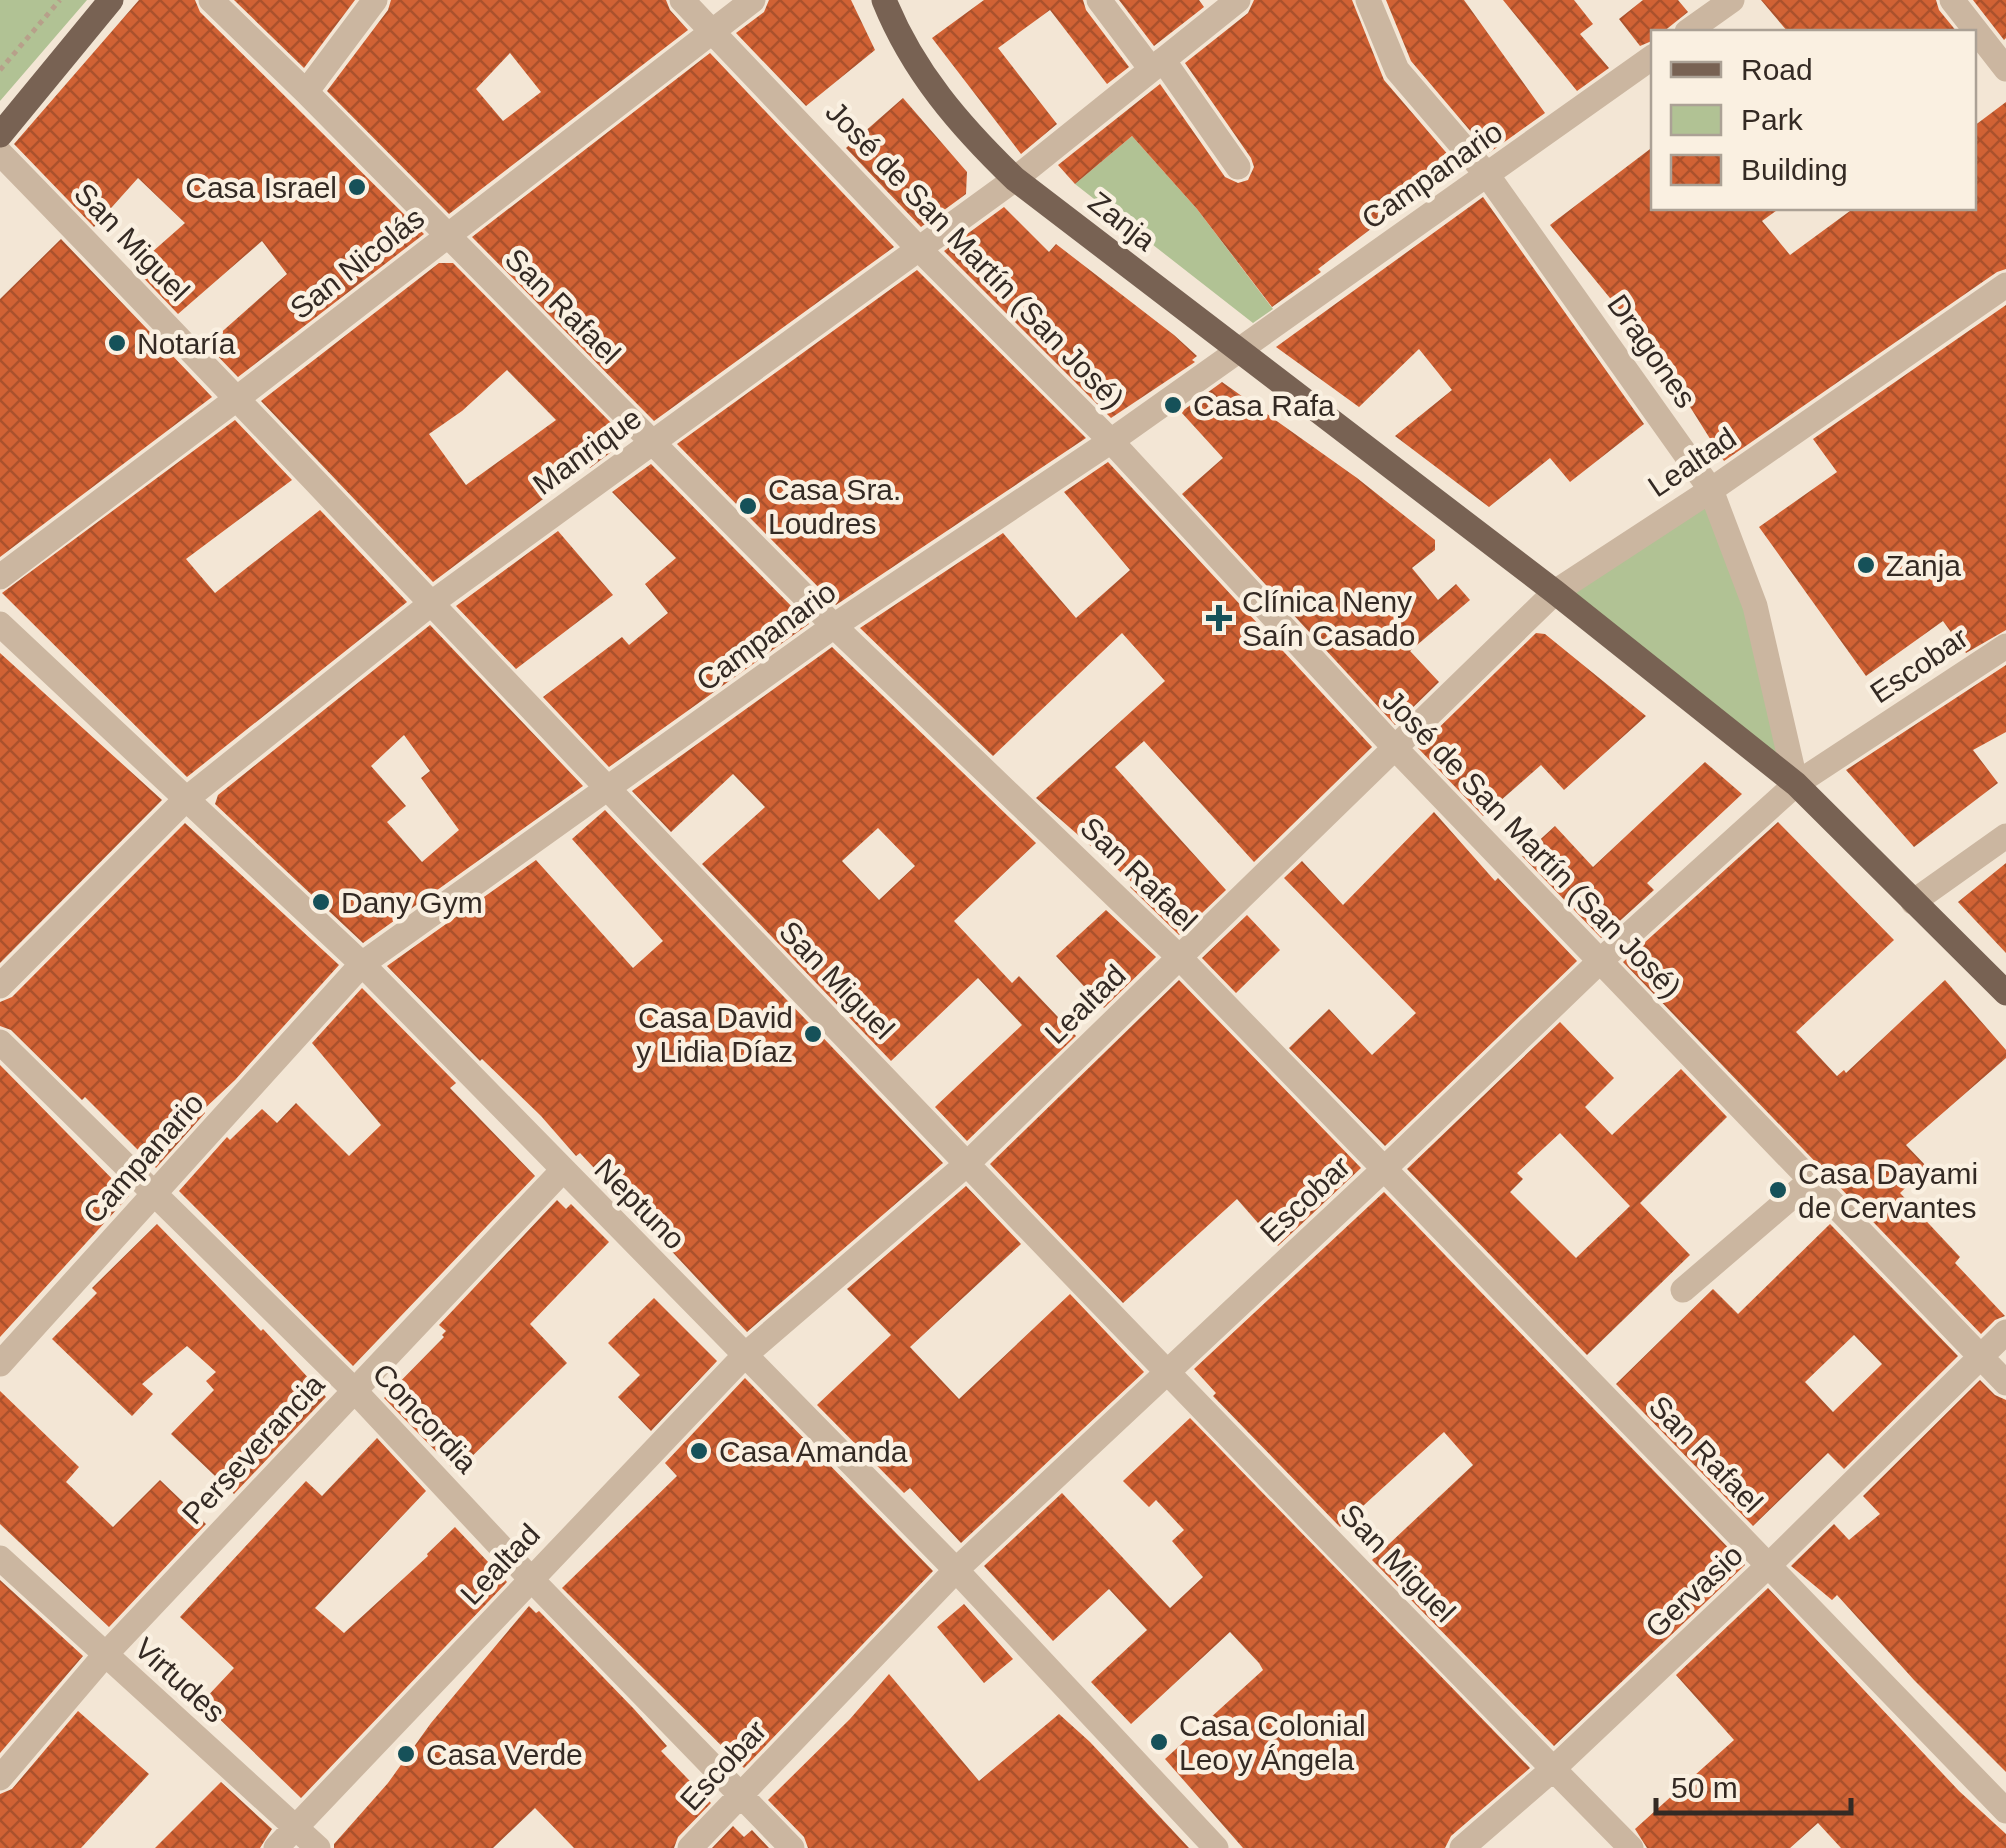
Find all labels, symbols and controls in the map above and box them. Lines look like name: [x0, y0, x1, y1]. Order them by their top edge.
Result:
legend: [1651, 30, 1976, 210]
text: Road: [1741, 53, 1813, 86]
street label: José de San Martín (San José): [819, 95, 1131, 415]
text: Park: [1741, 103, 1804, 136]
street label: Campanario: [1356, 115, 1508, 235]
text: Building: [1741, 153, 1848, 186]
place label: Casa Israel: [185, 171, 337, 204]
marker: Casa Israel: [346, 176, 368, 198]
street label: San Miguel: [68, 177, 196, 307]
street label: Zanja: [1082, 185, 1162, 257]
street label: San Nicolás: [284, 201, 430, 325]
street label: San Rafael: [499, 242, 627, 370]
street label: Dragones: [1601, 288, 1703, 414]
place label: Notaría: [137, 327, 236, 360]
marker: Notaría: [106, 332, 128, 354]
place label: Casa Rafa: [1193, 389, 1335, 422]
marker: Casa Rafa: [1162, 394, 1184, 416]
street label: Manrique: [527, 401, 647, 501]
street label: Lealtad: [1642, 421, 1742, 503]
place label: Casa Sra. Loudres: [768, 473, 901, 540]
marker: Casa Sra. Loudres: [737, 495, 759, 517]
place label: Zanja: [1886, 549, 1961, 582]
marker: Zanja: [1855, 554, 1877, 576]
street label: Campanario: [690, 575, 842, 697]
place label: Clínica Neny Saín Casado: [1242, 585, 1415, 652]
marker: Clínica Neny Saín Casado: [1206, 605, 1232, 631]
street label: Escobar: [1864, 621, 1974, 709]
street label: José de San Martín (San José): [1376, 684, 1688, 1004]
street label: San Rafael: [1074, 811, 1204, 937]
place label: Dany Gym: [341, 886, 483, 919]
marker: Dany Gym: [310, 891, 332, 913]
street label: San Miguel: [773, 915, 901, 1045]
street label: Lealtad: [1038, 958, 1132, 1050]
place label: Casa David y Lidia Díaz: [636, 1001, 793, 1068]
marker: Casa David y Lidia Díaz: [802, 1023, 824, 1045]
street label: Campanario: [76, 1086, 210, 1230]
street label: Escobar: [1253, 1149, 1357, 1249]
street label: Neptuno: [588, 1152, 692, 1256]
place label: Casa Dayami de Cervantes: [1798, 1157, 1978, 1224]
marker: Casa Dayami de Cervantes: [1767, 1179, 1789, 1201]
street label: Concordia: [366, 1357, 484, 1479]
street label: Perseverancia: [176, 1367, 331, 1530]
street label: San Rafael: [1643, 1389, 1769, 1519]
place label: Casa Amanda: [719, 1435, 908, 1468]
marker: Casa Amanda: [688, 1440, 710, 1462]
street label: San Miguel: [1334, 1498, 1462, 1628]
street label: Lealtad: [454, 1517, 546, 1611]
street label: Gervasio: [1639, 1538, 1749, 1644]
street label: Virtudes: [128, 1631, 232, 1729]
place label: Casa Colonial Leo y Ángela: [1179, 1709, 1366, 1776]
street label: Escobar: [673, 1713, 773, 1817]
marker: Casa Colonial Leo y Ángela: [1148, 1731, 1170, 1753]
place label: Casa Verde: [426, 1738, 583, 1771]
marker: Casa Verde: [395, 1743, 417, 1765]
scale bar: [1656, 1753, 1851, 1815]
text: 50 m: [1671, 1771, 1738, 1804]

